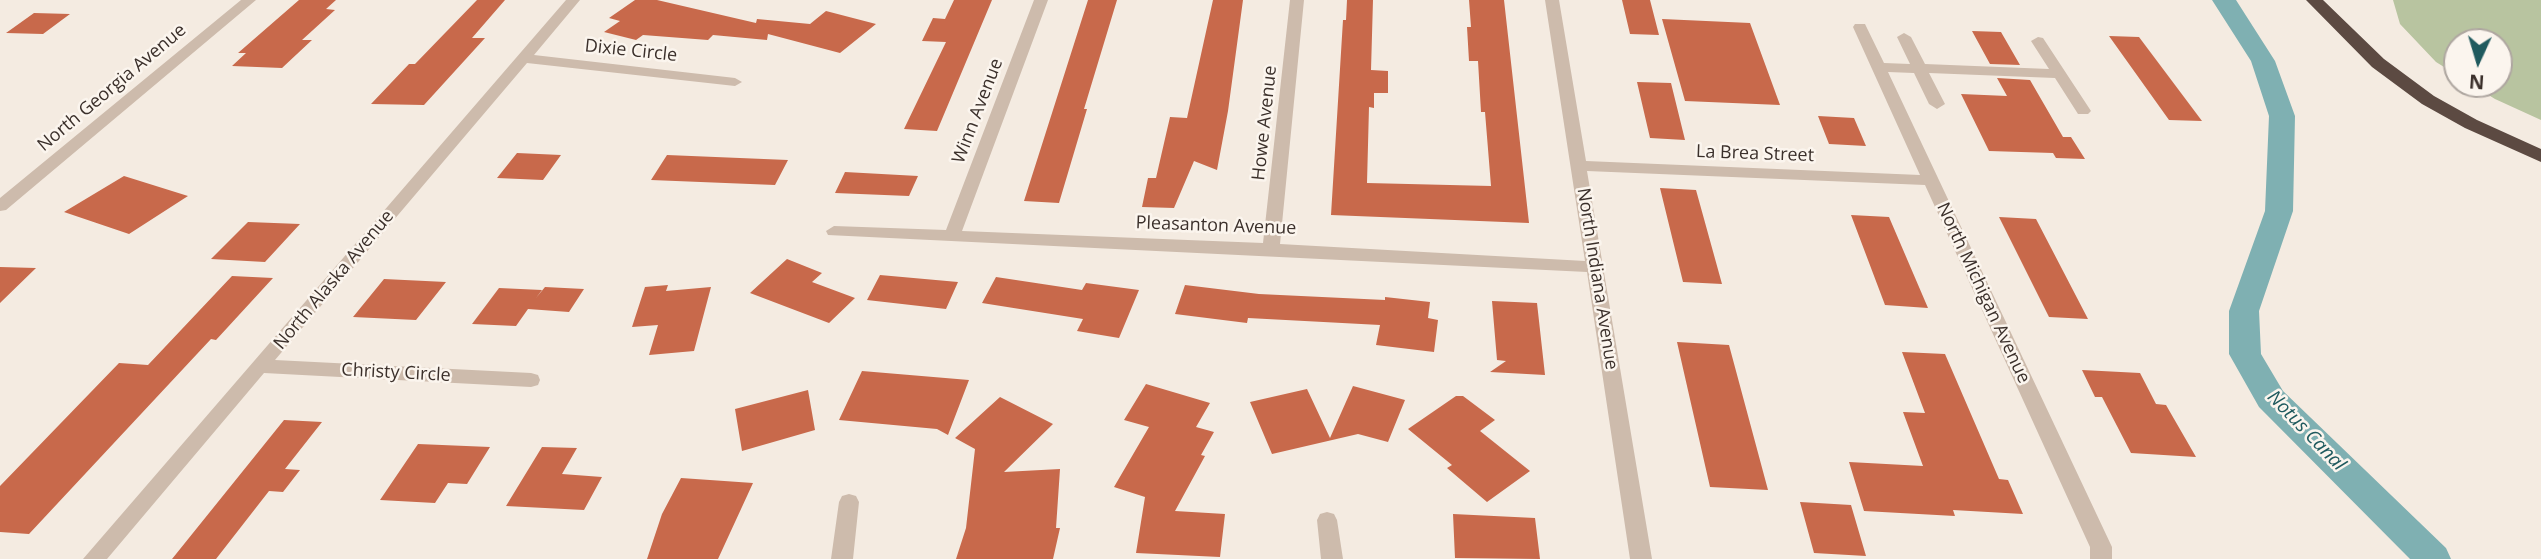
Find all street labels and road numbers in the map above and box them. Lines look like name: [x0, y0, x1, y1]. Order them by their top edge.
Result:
street label: North Georgia Avenue: [33, 20, 191, 156]
street label: Dixie Circle: [584, 35, 678, 67]
street label: Winn Avenue: [948, 56, 1008, 166]
street label: Howe Avenue: [1248, 64, 1282, 182]
street label: La Brea Street: [1696, 141, 1814, 167]
street label: North Indiana Avenue: [1572, 187, 1622, 371]
street label: North Michigan Avenue: [1932, 199, 2034, 387]
street label: North Alaska Avenue: [269, 206, 399, 354]
street label: Pleasanton Avenue: [1135, 212, 1297, 240]
street label: Christy Circle: [341, 359, 451, 387]

